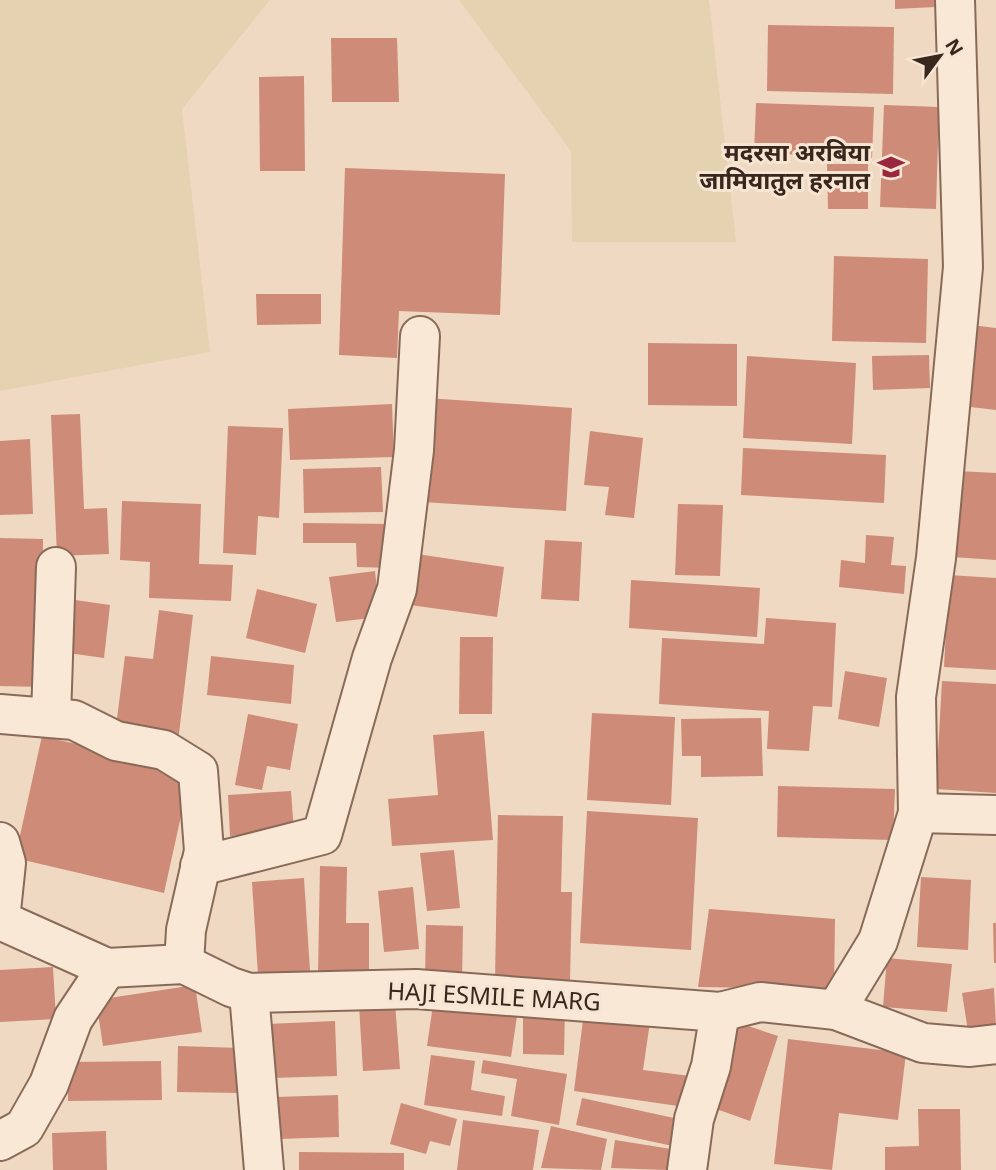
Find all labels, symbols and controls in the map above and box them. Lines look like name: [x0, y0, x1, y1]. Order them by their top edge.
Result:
north arrow: [905, 21, 975, 91]
text: N: [938, 35, 967, 61]
place label: मदरसा अरबिया जामियातुल हरनात: [699, 139, 871, 199]
school or university icon: मदरसा अरबिया जामियातुल हरनात: [876, 152, 906, 182]
street label: HAJI ESMILE MARG: [387, 977, 601, 1021]

